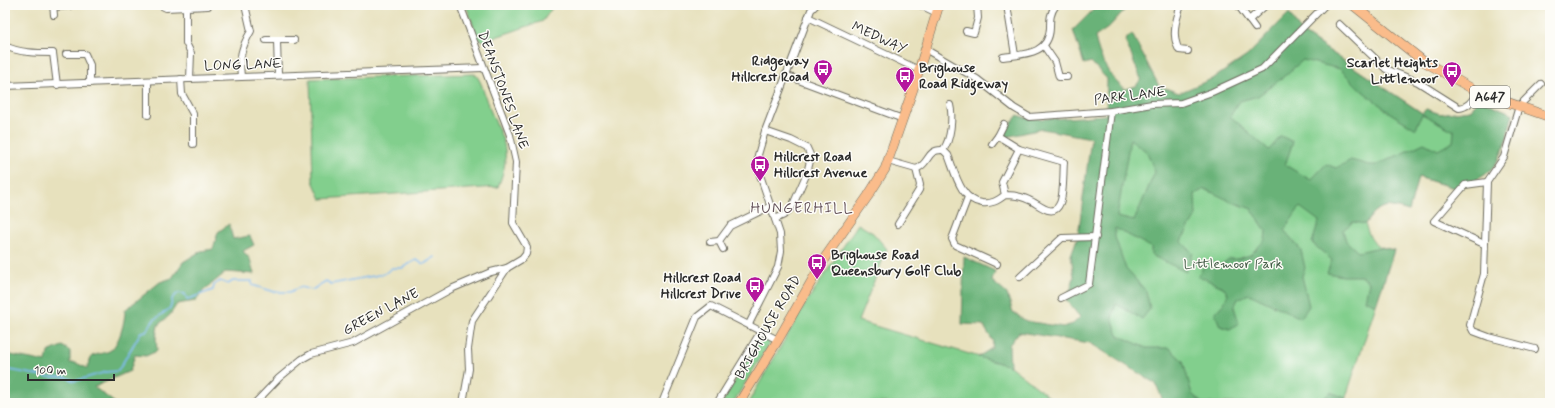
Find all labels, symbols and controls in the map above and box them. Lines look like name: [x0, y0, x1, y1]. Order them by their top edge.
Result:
street label: MEDWAY: [849, 17, 909, 59]
street label: DEANSTONES LANE: [473, 29, 533, 151]
place label: Ridgeway Hillcrest Road: [731, 52, 809, 86]
place label: Scarlet Heights Littlemoor: [1347, 54, 1439, 88]
street label: LONG LANE: [204, 55, 282, 75]
bus stop icon: Ridgeway Hillcrest Road: [812, 58, 834, 86]
place label: Brighouse Road Ridgeway: [919, 59, 1008, 96]
bus stop icon: Scarlet Heights Littlemoor: [1441, 60, 1463, 88]
bus stop icon: Brighouse Road Ridgeway: [894, 65, 916, 93]
street label: PARK LANE: [1093, 83, 1167, 109]
road number: A647: [1470, 86, 1510, 108]
place label: Hillcrest Road Hillcrest Avenue: [774, 148, 867, 182]
bus stop icon: Hillcrest Road Hillcrest Avenue: [749, 154, 771, 182]
district label: HUNGERHILL: [750, 199, 854, 219]
place label: Brighouse Road Queensbury Golf Club: [831, 246, 961, 280]
bus stop icon: Brighouse Road Queensbury Golf Club: [806, 252, 828, 280]
park label: Littlemoor Park: [1184, 255, 1282, 273]
place label: Hillcrest Road Hillcrest Drive: [661, 269, 741, 303]
street label: BRIGHOUSE ROAD: [731, 272, 805, 382]
bus stop icon: Hillcrest Road Hillcrest Drive: [744, 275, 766, 303]
street label: GREEN LANE: [340, 284, 422, 340]
scale bar: [28, 356, 114, 382]
text: 100 m: [34, 363, 66, 379]

